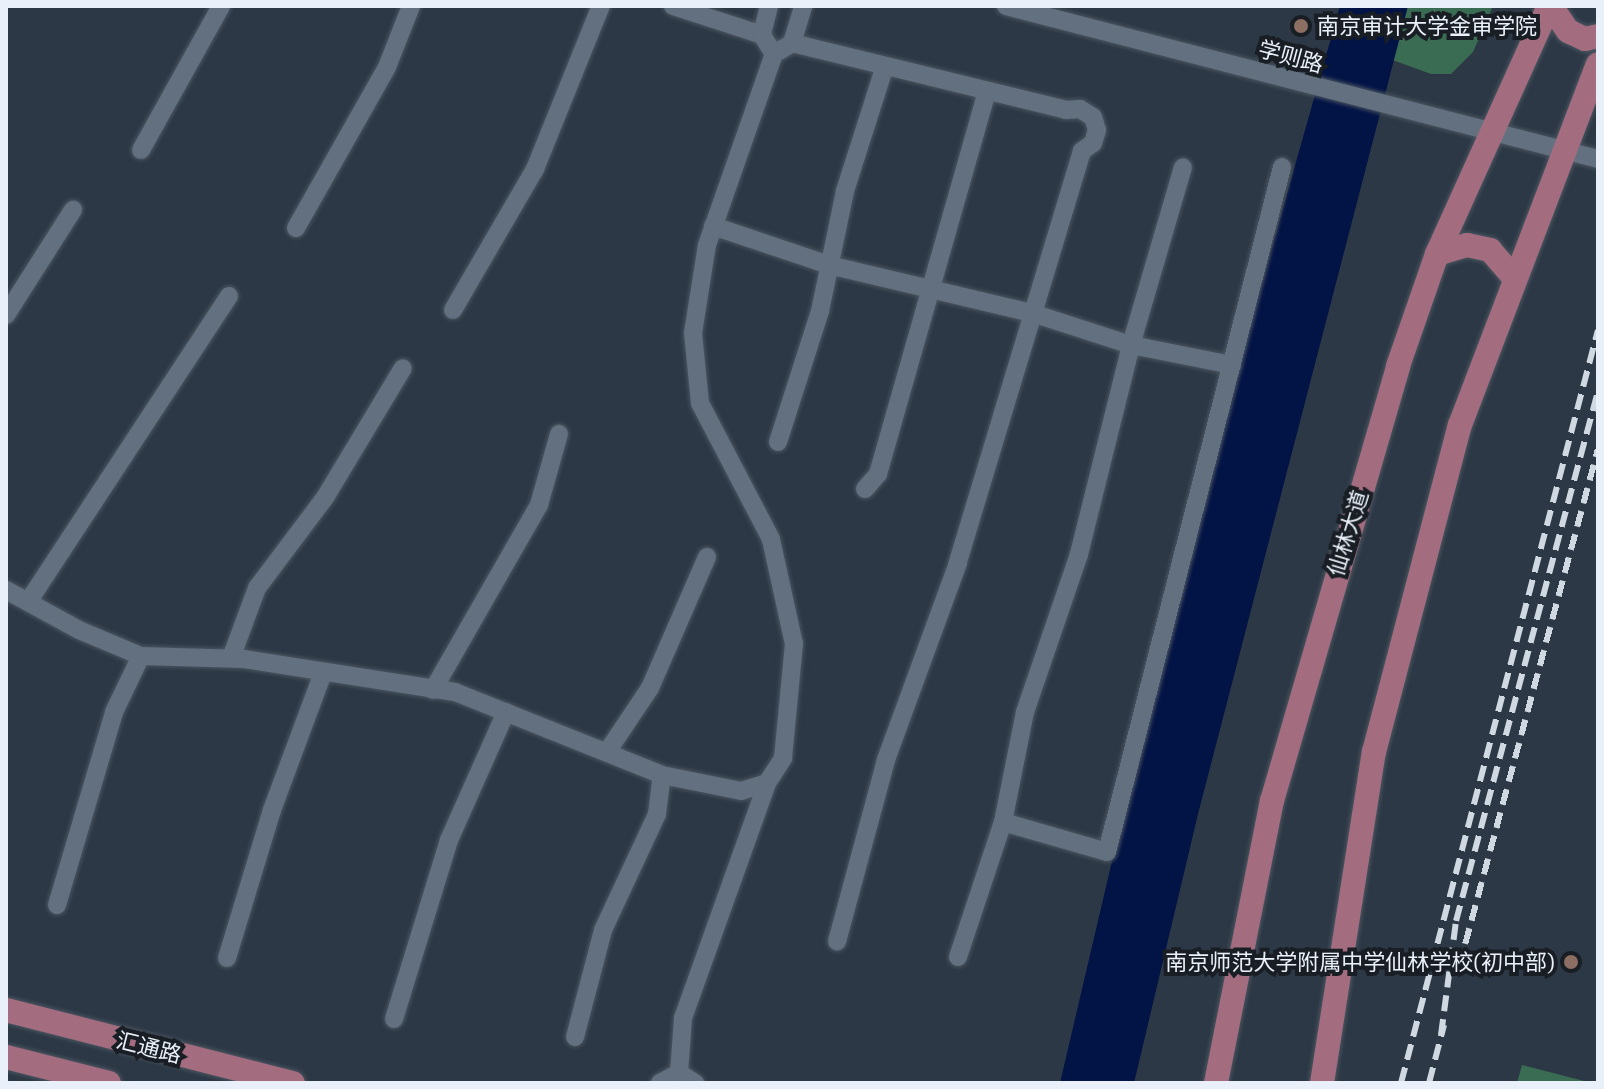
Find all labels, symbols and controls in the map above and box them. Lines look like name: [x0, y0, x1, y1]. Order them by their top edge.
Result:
place label: 南京审计大学金审学院: [1317, 13, 1537, 39]
marker: 南京审计大学金审学院: [1292, 17, 1310, 35]
street label: 学则路: [1256, 35, 1326, 77]
street label: 仙林大道: [1322, 487, 1372, 579]
place label: 南京师范大学附属中学仙林学校(初中部): [1165, 949, 1555, 975]
marker: 南京师范大学附属中学仙林学校(初中部): [1562, 953, 1580, 971]
street label: 汇通路: [114, 1026, 184, 1068]

